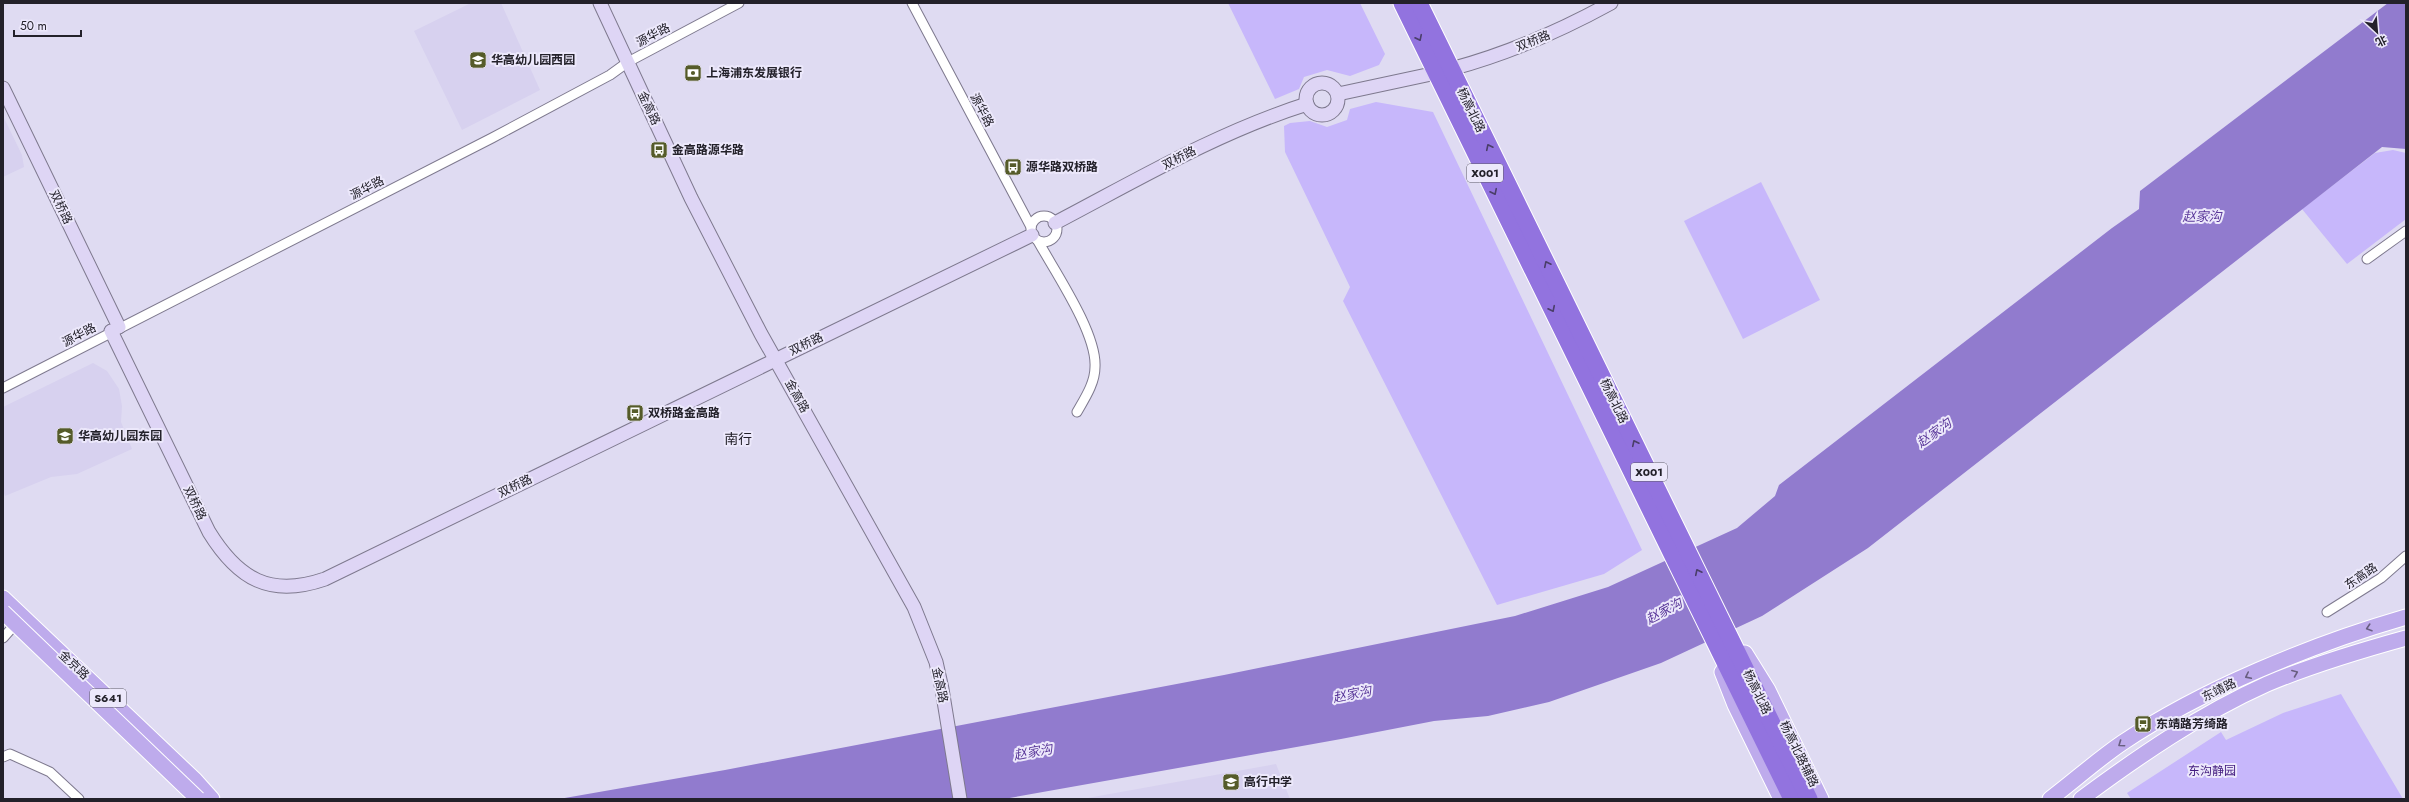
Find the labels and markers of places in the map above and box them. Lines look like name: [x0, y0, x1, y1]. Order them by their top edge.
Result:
school or university icon: 华高幼儿园西园: [468, 50, 488, 70]
place label: 华高幼儿园西园: [491, 51, 575, 69]
bank icon: 上海浦东发展银行: [683, 63, 703, 83]
place label: 上海浦东发展银行: [706, 64, 802, 82]
bus stop icon: 金高路源华路: [649, 140, 669, 160]
place label: 金高路源华路: [672, 141, 744, 159]
bus stop icon: 源华路双桥路: [1003, 157, 1023, 177]
place label: 源华路双桥路: [1026, 158, 1098, 176]
bus stop icon: 双桥路金高路: [625, 403, 645, 423]
place label: 双桥路金高路: [648, 404, 720, 422]
school or university icon: 华高幼儿园东园: [55, 426, 75, 446]
place label: 华高幼儿园东园: [78, 427, 162, 445]
bus stop icon: 东靖路芳绮路: [2133, 714, 2153, 734]
place label: 东靖路芳绮路: [2156, 715, 2228, 733]
school or university icon: 高行中学: [1221, 772, 1241, 792]
place label: 高行中学: [1244, 773, 1292, 791]

